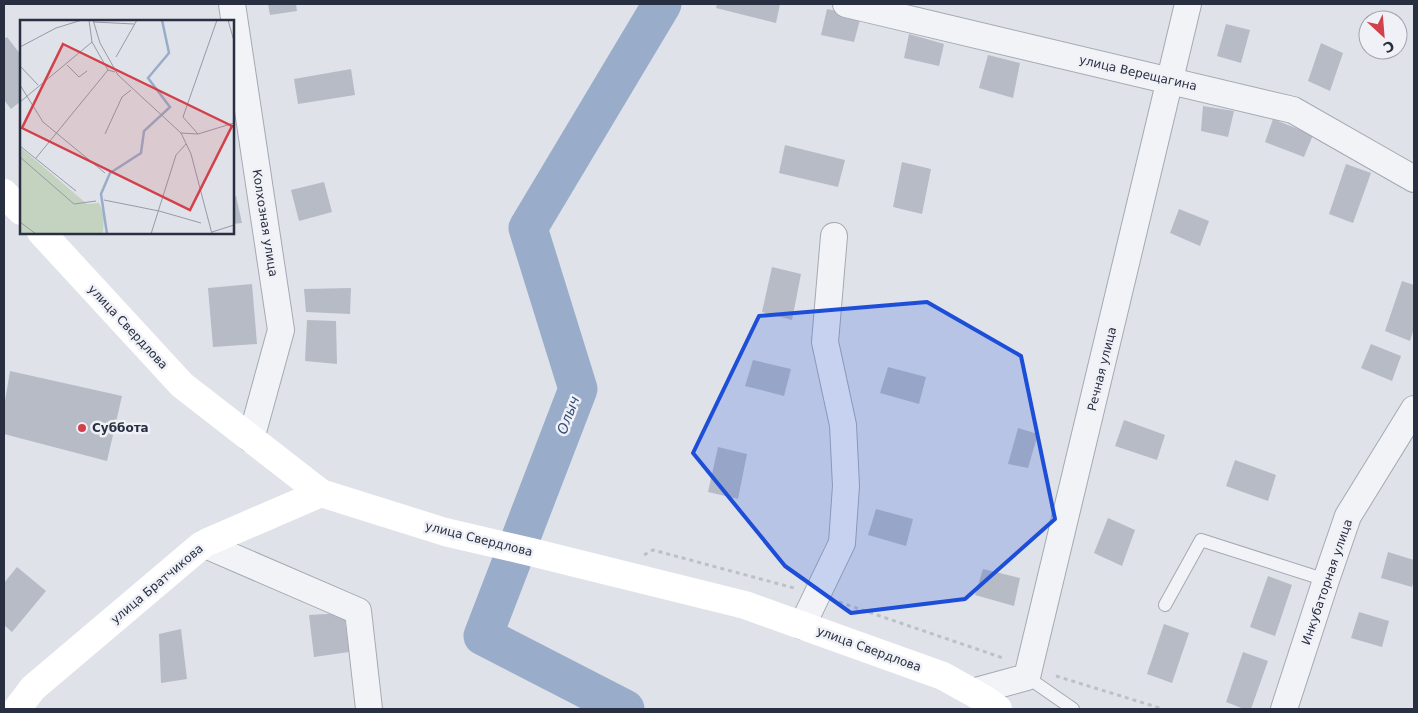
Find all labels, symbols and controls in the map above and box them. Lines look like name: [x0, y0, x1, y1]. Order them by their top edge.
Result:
north arrow: [1358, 10, 1408, 60]
inset map: [20, 20, 234, 234]
text: С: [1381, 37, 1397, 56]
street label: улица Верещагина: [1078, 53, 1198, 93]
street label: Колхозная улица: [250, 168, 280, 278]
street label: улица Свердлова: [85, 282, 171, 372]
street label: Речная улица: [1085, 326, 1119, 412]
water label: Олыч: [553, 394, 583, 436]
place label: Суббота: [92, 421, 149, 435]
marker: Суббота: [76, 422, 88, 434]
street label: Инкубаторная улица: [1299, 517, 1355, 647]
street label: улица Свердлова: [424, 519, 534, 559]
street label: улица Братчикова: [108, 541, 206, 627]
street label: улица Свердлова: [815, 624, 923, 674]

